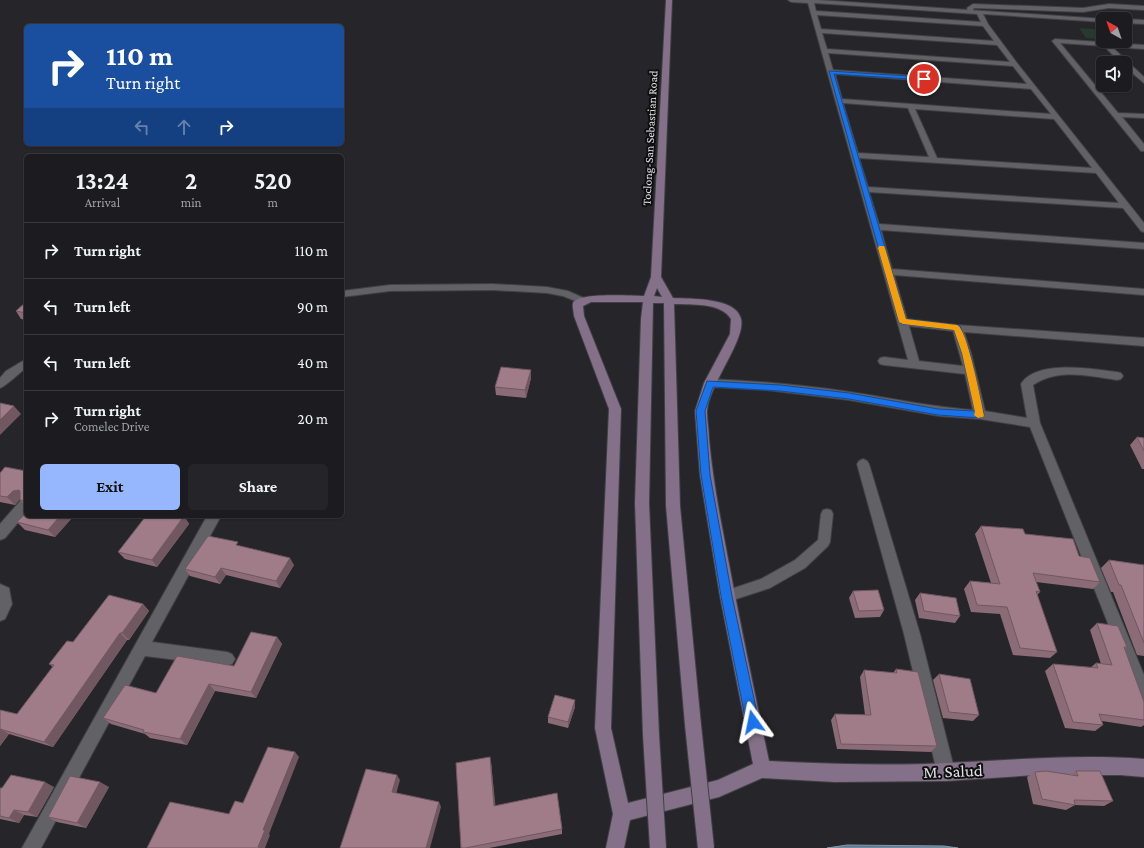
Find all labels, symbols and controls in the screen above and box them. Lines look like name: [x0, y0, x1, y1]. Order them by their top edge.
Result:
north arrow: [1096, 12, 1132, 48]
map controls: [1096, 12, 1132, 92]
icon: right: [40, 40, 92, 92]
text: 110 m: [106, 40, 173, 71]
button: sound: [1096, 56, 1132, 92]
pin: [907, 62, 941, 96]
icon: arrive: [913, 68, 935, 90]
street label: Toclong-San Sebastian Road: [639, 69, 661, 206]
text: Turn right: [106, 73, 180, 93]
icon: left: [131, 116, 153, 138]
icon: ahead: [173, 116, 195, 138]
icon: right: [215, 116, 237, 138]
text: 13:24: [76, 167, 129, 194]
text: 2: [185, 167, 197, 194]
text: 520: [254, 167, 292, 194]
text: Arrival: [85, 195, 120, 210]
text: min: [181, 195, 202, 210]
text: m: [268, 195, 278, 210]
icon: right: [40, 240, 62, 262]
text: Turn right: [74, 243, 141, 259]
text: 110 m: [295, 243, 328, 259]
icon: left: [40, 296, 62, 318]
text: Turn left: [74, 299, 130, 315]
text: 90 m: [297, 299, 328, 315]
icon: left: [40, 352, 62, 374]
text: Turn left: [74, 355, 130, 371]
text: 40 m: [297, 355, 328, 371]
text: Turn right: [74, 403, 141, 419]
icon: right: [40, 408, 62, 430]
text: 20 m: [298, 411, 328, 427]
text: Comelec Drive: [74, 419, 149, 434]
button: Exit: [40, 464, 180, 510]
button: Share: [188, 464, 328, 510]
position arrow: [732, 701, 774, 743]
street label: M. Salud: [923, 761, 983, 782]

